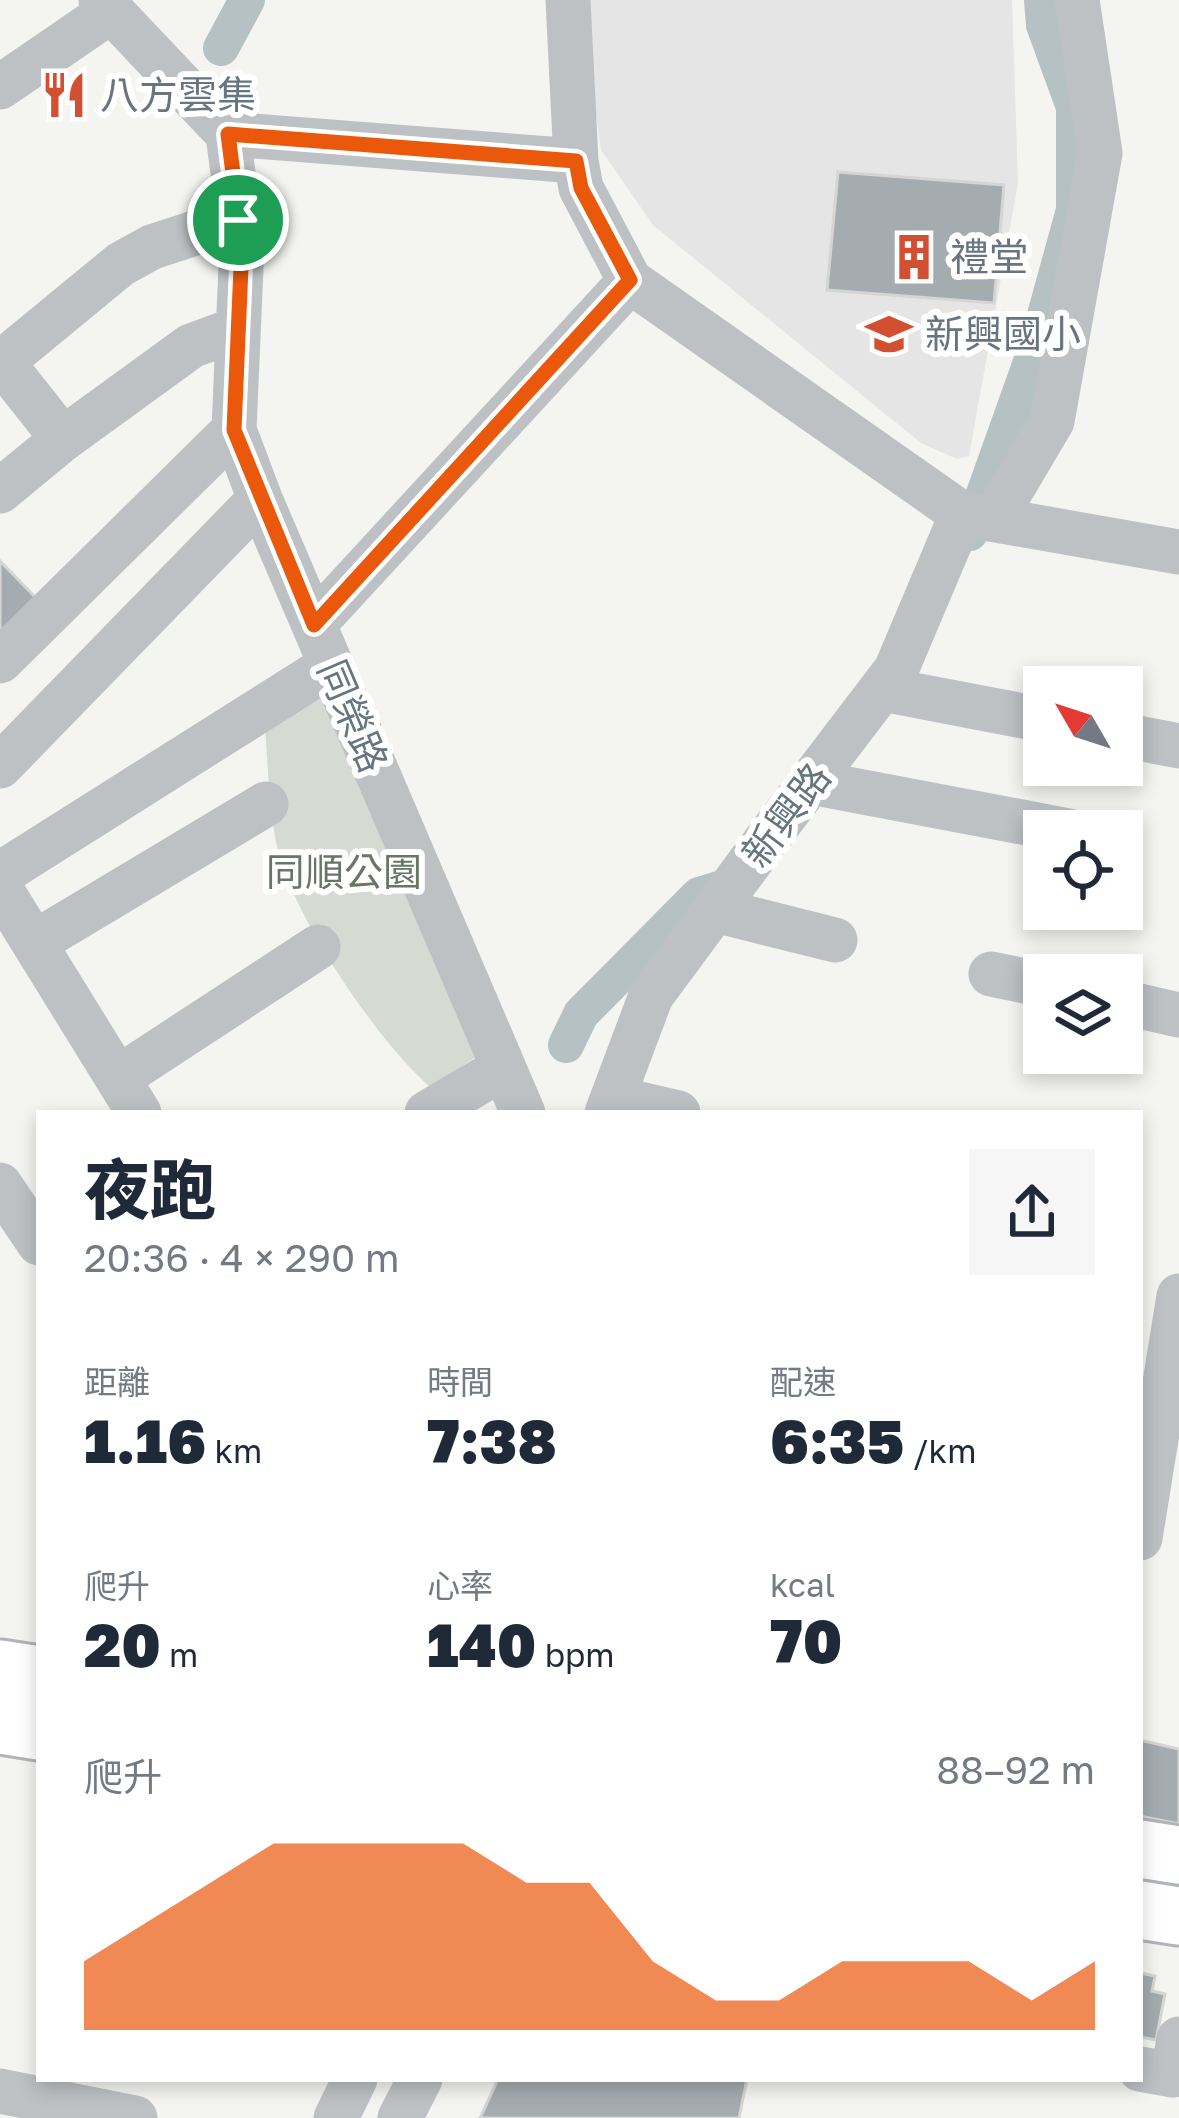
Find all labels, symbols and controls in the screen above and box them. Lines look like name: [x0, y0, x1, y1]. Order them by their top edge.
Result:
restaurant icon: 八方雲集: [39, 70, 89, 120]
place label: 八方雲集: [100, 71, 256, 118]
pin: [187, 169, 289, 271]
icon: arrive: [205, 187, 271, 253]
building icon: 禮堂: [889, 232, 939, 282]
place label: 禮堂: [950, 233, 1028, 280]
school or university icon: 新興國小: [864, 309, 914, 359]
place label: 新興國小: [925, 310, 1081, 357]
street label: 同榮路: [309, 653, 398, 779]
north arrow: [1023, 666, 1143, 786]
map controls: [1023, 666, 1143, 1074]
street label: 新興路: [732, 754, 840, 876]
button: locate: [1023, 810, 1143, 930]
park label: 同順公園: [266, 848, 422, 895]
button: layers: [1023, 954, 1143, 1074]
text: 夜跑: [84, 1149, 216, 1229]
button: share: [969, 1149, 1095, 1275]
text: 20:36 · 4 × 290 m: [84, 1234, 400, 1281]
text: 距離: [84, 1362, 150, 1401]
text: 時間: [427, 1362, 493, 1401]
text: 配速: [770, 1362, 836, 1401]
text: 1.16: [84, 1404, 206, 1476]
text: 7:38: [427, 1404, 557, 1476]
text: 6:35: [770, 1404, 904, 1476]
text: km: [206, 1431, 262, 1470]
text: /km: [904, 1431, 976, 1470]
text: kcal: [770, 1565, 835, 1604]
text: 爬升: [84, 1566, 150, 1605]
text: 心率: [427, 1566, 493, 1605]
text: 70: [770, 1604, 842, 1676]
text: 20: [84, 1608, 161, 1680]
text: 140: [427, 1608, 536, 1680]
text: m: [161, 1635, 198, 1674]
text: bpm: [536, 1635, 614, 1674]
text: 88–92 m: [936, 1746, 1095, 1793]
text: 爬升: [84, 1753, 162, 1800]

